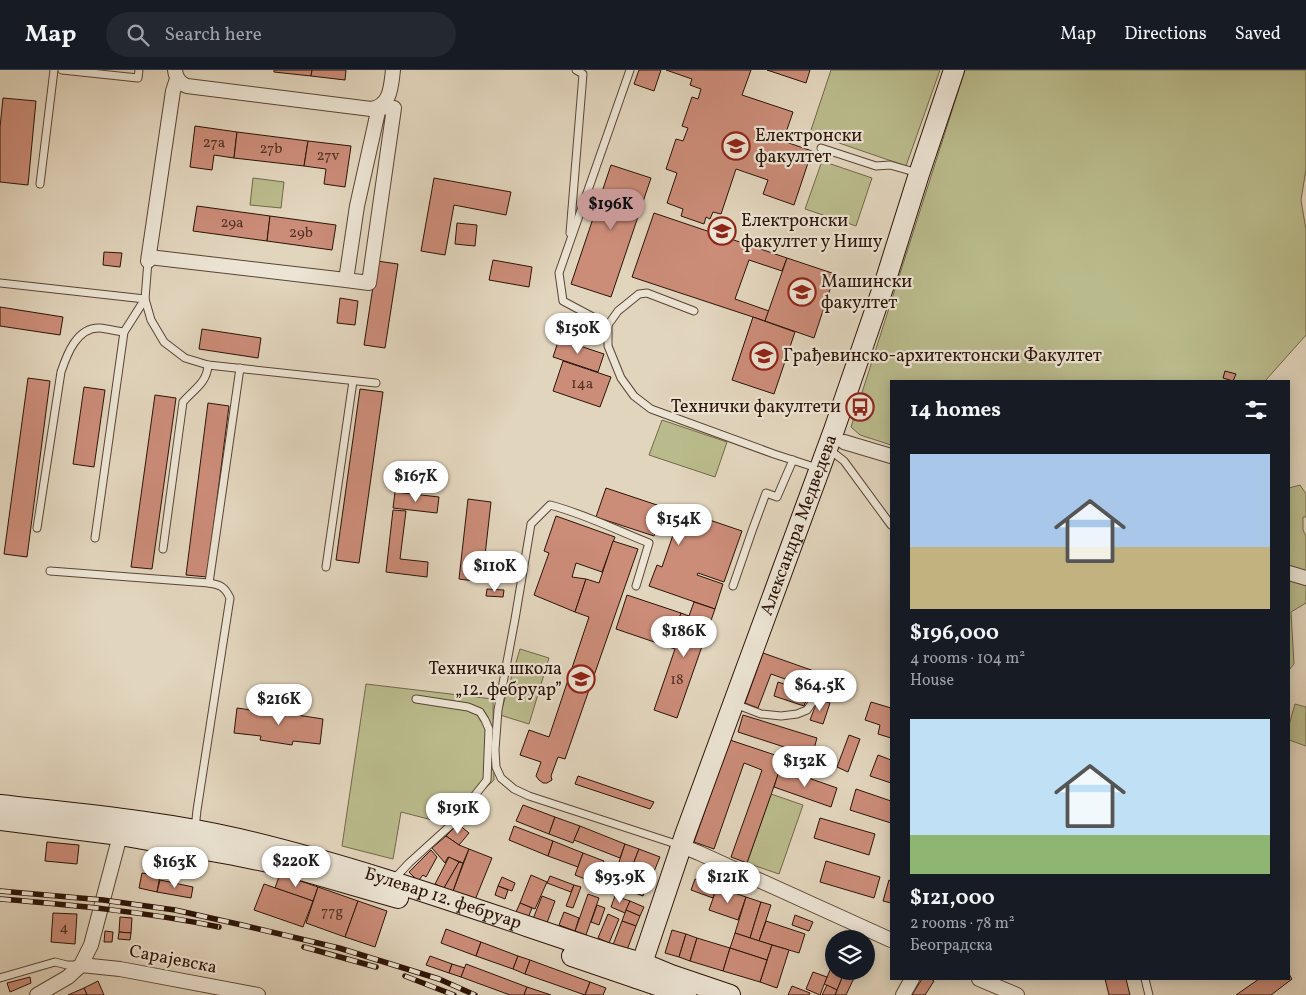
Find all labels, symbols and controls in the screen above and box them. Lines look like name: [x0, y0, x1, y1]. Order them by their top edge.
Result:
search box: [106, 12, 456, 57]
text: Map: [25, 18, 76, 52]
icon: search: [124, 21, 152, 49]
text: Search here: [164, 22, 262, 48]
text: Map: [1060, 22, 1096, 47]
text: Directions: [1124, 22, 1207, 47]
text: Saved: [1235, 22, 1281, 47]
place label: Електронски факултет: [755, 124, 862, 170]
school or university icon: Електронски факултет: [721, 131, 751, 161]
house number: 27a: [203, 133, 225, 154]
house number: 27b: [259, 139, 283, 160]
house number: 27v: [317, 146, 340, 167]
pin: $196K: [576, 189, 646, 231]
text: $196K: [589, 194, 633, 216]
place label: Електронски факултет у Нишу: [741, 209, 883, 255]
house number: 29a: [220, 213, 244, 234]
school or university icon: Електронски факултет у Нишу: [707, 216, 737, 246]
house number: 29b: [289, 223, 313, 244]
place label: Машински факултет: [821, 270, 912, 316]
school or university icon: Машински факултет: [787, 277, 817, 307]
pin: $150K: [543, 312, 613, 355]
text: $150K: [556, 318, 600, 340]
school or university icon: Грађевинско-архитектонски Факултет: [749, 341, 779, 371]
place label: Грађевинско-архитектонски Факултет: [783, 344, 1102, 369]
house number: 14a: [571, 374, 593, 395]
bus stop icon: Технички факултети: [845, 392, 875, 422]
place label: Технички факултети: [671, 395, 841, 420]
text: 14 homes: [910, 396, 1001, 425]
icon: filters: [1242, 396, 1270, 424]
street label: Александра Медведева: [754, 431, 844, 619]
pin: $167K: [381, 460, 451, 503]
text: $167K: [394, 466, 438, 488]
icon: home: [1045, 486, 1135, 576]
pin: $154K: [644, 504, 714, 546]
text: $154K: [657, 509, 701, 531]
pin: $110K: [460, 550, 530, 593]
text: $110K: [473, 556, 517, 578]
pin: $186K: [649, 616, 719, 658]
text: $196,000: [910, 619, 999, 648]
text: $186K: [662, 621, 706, 643]
text: 4 rooms · 104 m²: [910, 648, 1025, 670]
place label: Техничка школа „12. фебруар”: [428, 657, 562, 703]
school or university icon: Техничка школа „12. фебруар”: [566, 664, 596, 694]
house number: 18: [670, 670, 684, 691]
pin: $64.5K: [779, 670, 861, 712]
text: House: [910, 670, 954, 692]
text: $64.5K: [795, 675, 845, 697]
pin: $216K: [244, 684, 314, 726]
text: $216K: [257, 689, 301, 711]
pin: $132K: [770, 746, 840, 788]
text: $132K: [783, 751, 827, 773]
icon: home: [1045, 751, 1135, 841]
pin: $191K: [423, 792, 493, 835]
text: $191K: [437, 798, 479, 820]
pin: $163K: [140, 846, 210, 889]
pin: $220K: [261, 846, 331, 888]
text: $220K: [273, 851, 319, 873]
text: $163K: [153, 852, 197, 874]
street label: Булевар 12. фебруар: [361, 861, 525, 936]
pin: $93.9K: [579, 862, 661, 904]
pin: $121K: [693, 862, 763, 904]
text: $93.9K: [595, 867, 645, 889]
text: $121K: [707, 867, 749, 889]
text: $121,000: [910, 884, 995, 913]
house number: 77g: [321, 902, 343, 923]
text: 2 rooms · 78 m²: [910, 913, 1015, 935]
house number: 4: [60, 918, 69, 939]
map controls: [825, 930, 875, 980]
button: layers: [825, 930, 875, 980]
text: Београдска: [910, 935, 993, 957]
street label: Сарајевска: [127, 939, 219, 981]

